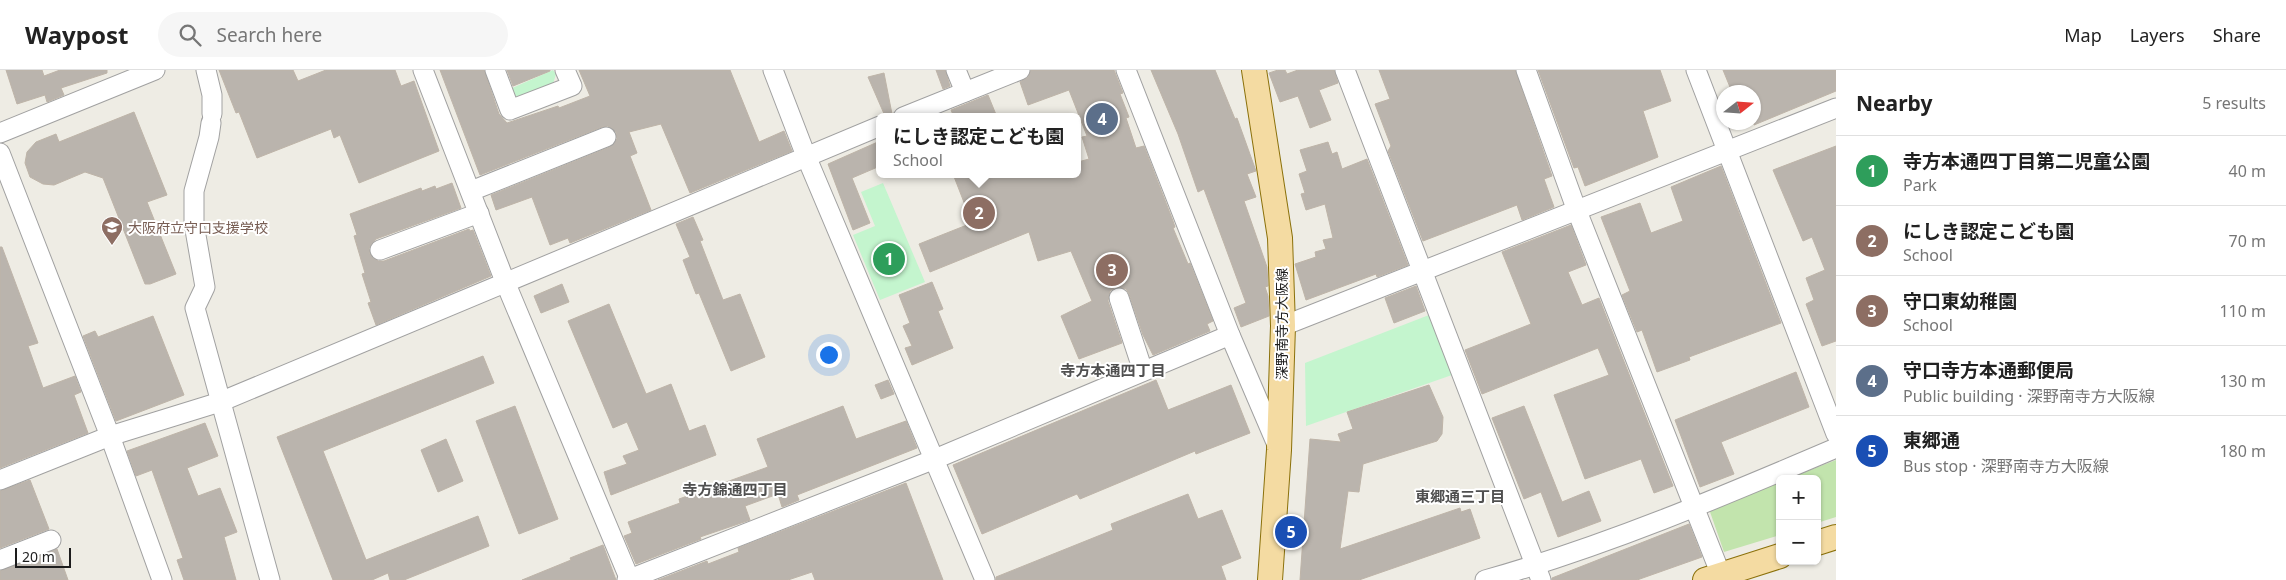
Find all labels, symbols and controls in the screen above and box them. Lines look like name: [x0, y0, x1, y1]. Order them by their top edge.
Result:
search box: [158, 12, 508, 57]
text: Waypost: [25, 18, 128, 51]
icon: search: [176, 21, 204, 49]
text: Search here: [216, 22, 322, 48]
text: Map: [2064, 23, 2102, 47]
text: Layers: [2130, 23, 2185, 47]
text: Share: [2213, 23, 2261, 47]
north arrow: [1716, 85, 1761, 130]
text: Nearby: [1856, 89, 1932, 117]
text: 5 results: [2202, 92, 2266, 114]
pin: 4: [1086, 100, 1118, 138]
popup: [876, 113, 1081, 178]
text: にしき認定こども園: [893, 123, 1064, 149]
text: 寺方本通四丁目第二児童公園: [1903, 148, 2150, 174]
text: School: [893, 149, 943, 171]
text: 1: [1867, 160, 1877, 182]
text: 40 m: [2229, 160, 2266, 182]
text: Park: [1903, 174, 1937, 196]
pin: 2: [963, 194, 995, 232]
school or university icon: 大阪府立守口支援学校: [100, 215, 124, 246]
place label: 大阪府立守口支援学校: [128, 218, 268, 237]
text: にしき認定こども園: [1903, 218, 2074, 244]
text: 2: [1867, 230, 1877, 252]
text: 70 m: [2229, 230, 2266, 252]
pin: 1: [873, 240, 905, 278]
text: School: [1903, 244, 1953, 266]
pin: 3: [1096, 251, 1128, 289]
street label: 深野南寺方大阪線: [1272, 268, 1291, 380]
text: 守口東幼稚園: [1903, 288, 2017, 314]
text: 3: [1867, 300, 1877, 322]
text: 110 m: [2219, 300, 2266, 322]
text: School: [1903, 314, 1953, 336]
your location: [816, 342, 842, 368]
text: 守口寺方本通郵便局: [1903, 357, 2074, 383]
district label: 寺方本通四丁目: [1060, 360, 1166, 380]
text: 4: [1867, 370, 1877, 392]
text: 130 m: [2219, 370, 2266, 392]
text: Public building · 深野南寺方大阪線: [1903, 385, 2155, 407]
text: 東郷通: [1903, 427, 1960, 453]
text: 5: [1867, 440, 1877, 462]
text: 180 m: [2219, 440, 2266, 462]
text: Bus stop · 深野南寺方大阪線: [1903, 455, 2109, 477]
map controls: [1776, 475, 1821, 565]
button: +: [1776, 475, 1821, 520]
district label: 寺方錦通四丁目: [682, 479, 788, 499]
district label: 東郷通三丁目: [1415, 486, 1505, 506]
pin: 5: [1275, 513, 1307, 551]
button: −: [1776, 520, 1821, 565]
scale bar: [15, 545, 71, 568]
text: 20 m: [22, 547, 55, 566]

